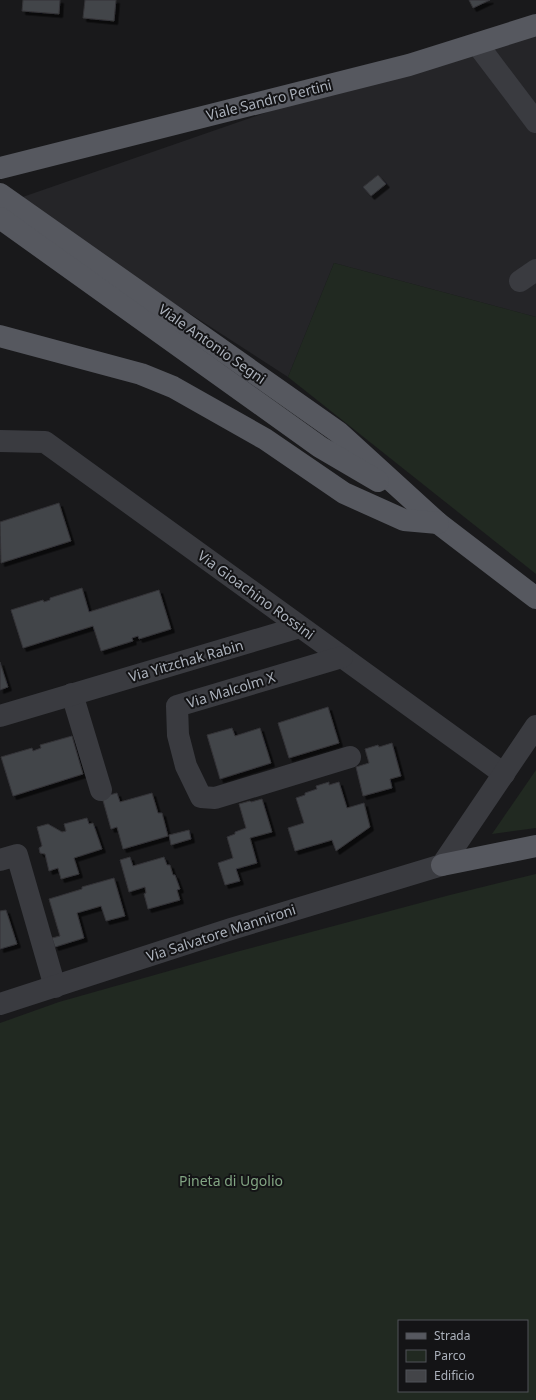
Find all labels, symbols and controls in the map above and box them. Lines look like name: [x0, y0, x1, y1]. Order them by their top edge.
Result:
street label: Viale Sandro Pertini: [204, 75, 334, 124]
street label: Viale Antonio Segni: [155, 299, 270, 388]
street label: Via Gioachino Rossini: [194, 546, 318, 643]
street label: Via Yitzchak Rabin: [126, 635, 245, 686]
street label: Via Malcolm X: [184, 667, 278, 712]
street label: Via Salvatore Mannironi: [144, 899, 298, 966]
park label: Pineta di Ugolio: [179, 1171, 283, 1190]
legend: [398, 1320, 528, 1392]
text: Strada: [434, 1327, 470, 1344]
text: Parco: [434, 1347, 466, 1364]
text: Edificio: [434, 1367, 475, 1384]

